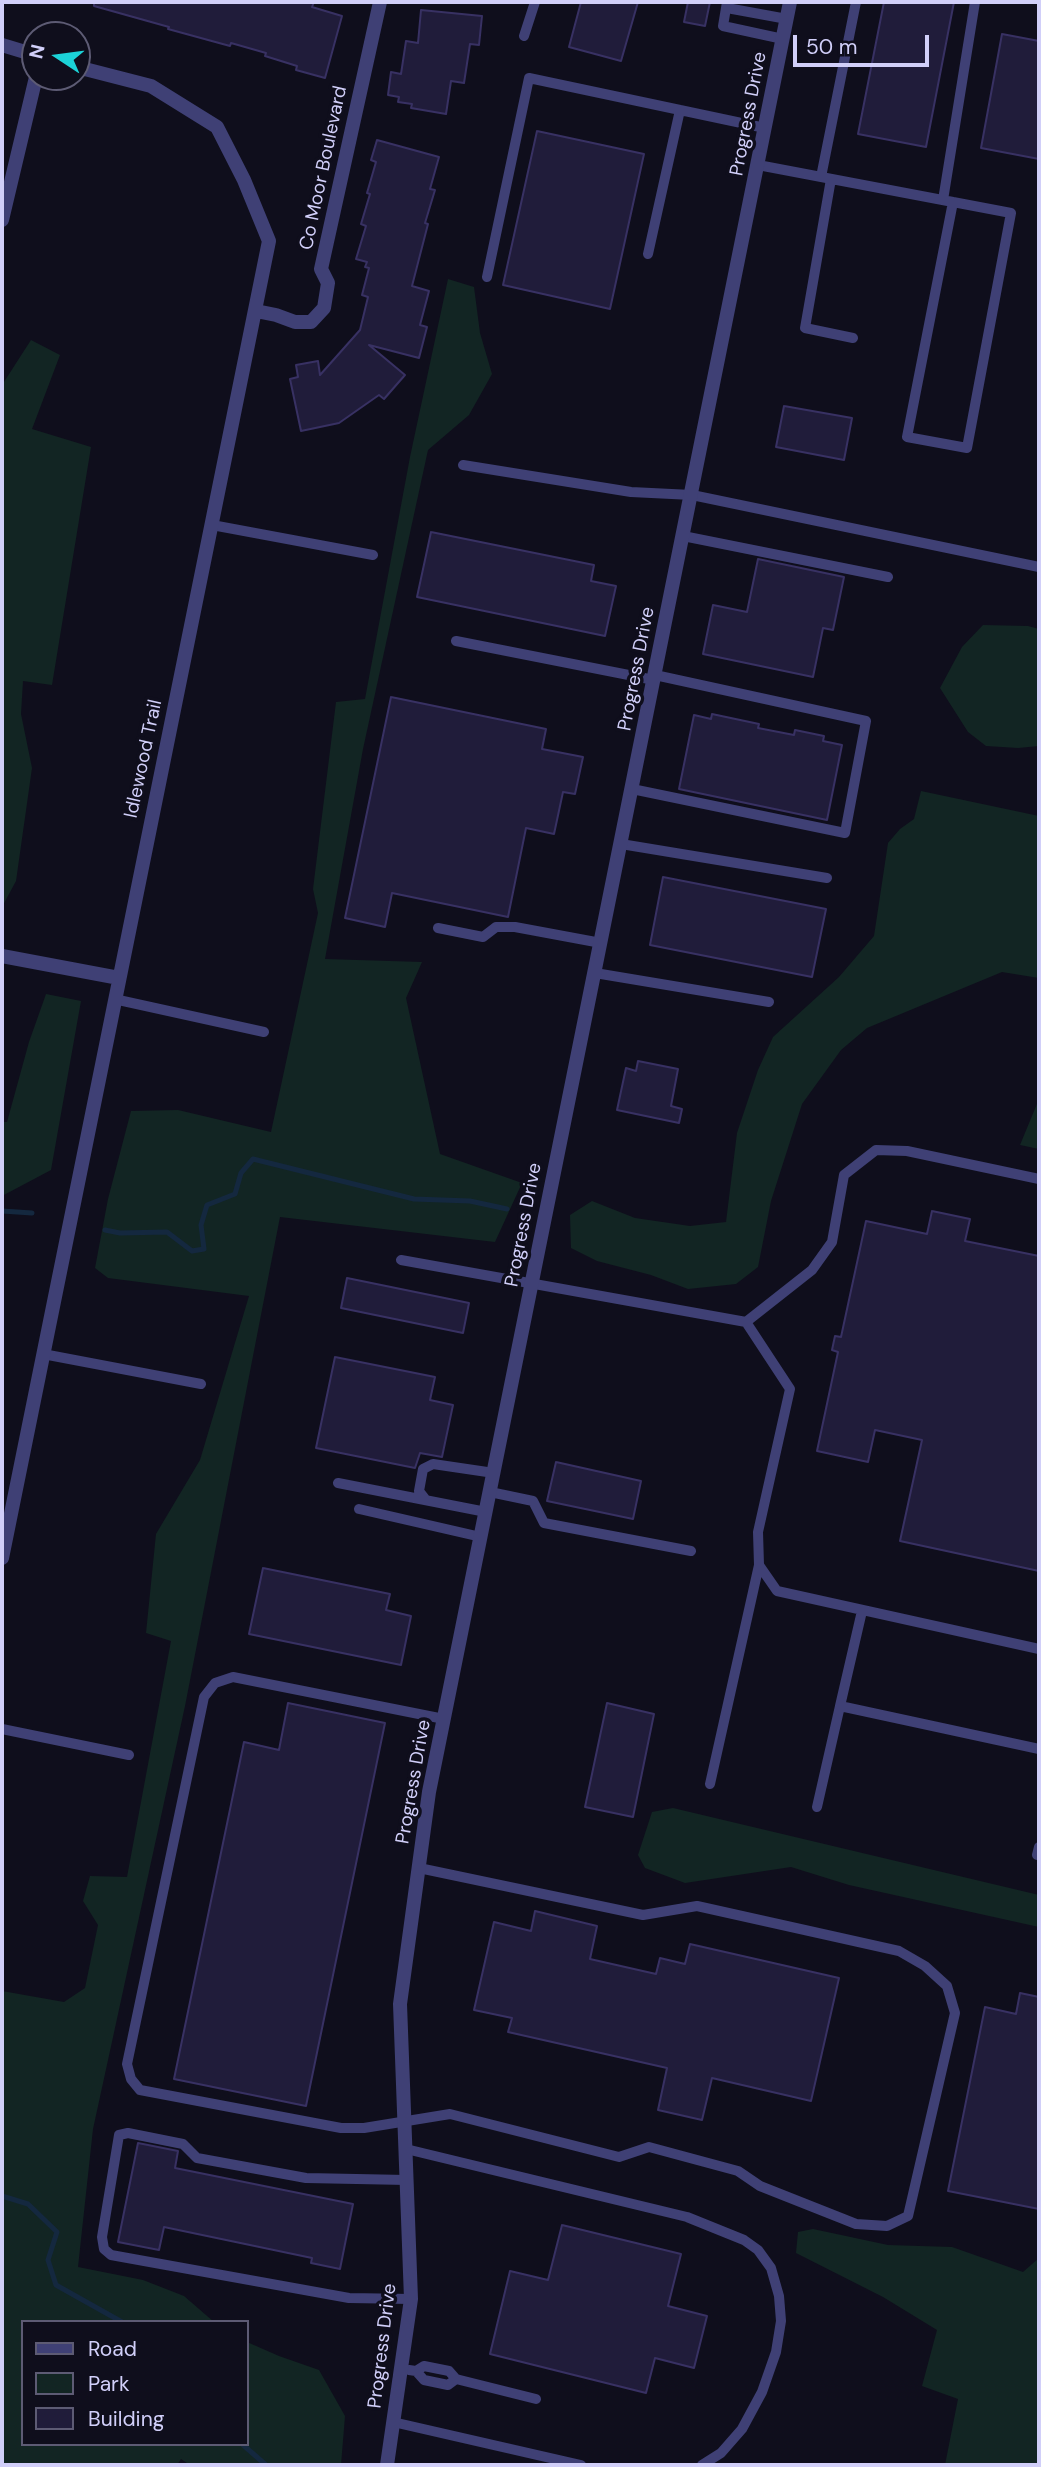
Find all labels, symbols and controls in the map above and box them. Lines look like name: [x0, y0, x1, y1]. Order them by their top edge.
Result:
north arrow: [21, 21, 91, 91]
scale bar: [796, 21, 932, 65]
text: 50 m: [806, 33, 857, 61]
text: N: [23, 42, 51, 61]
street label: Progress Drive: [726, 50, 772, 178]
street label: Co Moor Boulevard: [295, 84, 353, 252]
street label: Progress Drive: [614, 605, 660, 733]
street label: Idlewood Trail: [120, 698, 168, 820]
street label: Progress Drive: [501, 1161, 547, 1289]
street label: Progress Drive: [392, 1718, 436, 1846]
street label: Progress Drive: [364, 2282, 402, 2410]
legend: [21, 2320, 248, 2446]
text: Road: [88, 2335, 137, 2363]
text: Park: [88, 2370, 129, 2398]
text: Building: [88, 2405, 164, 2433]

